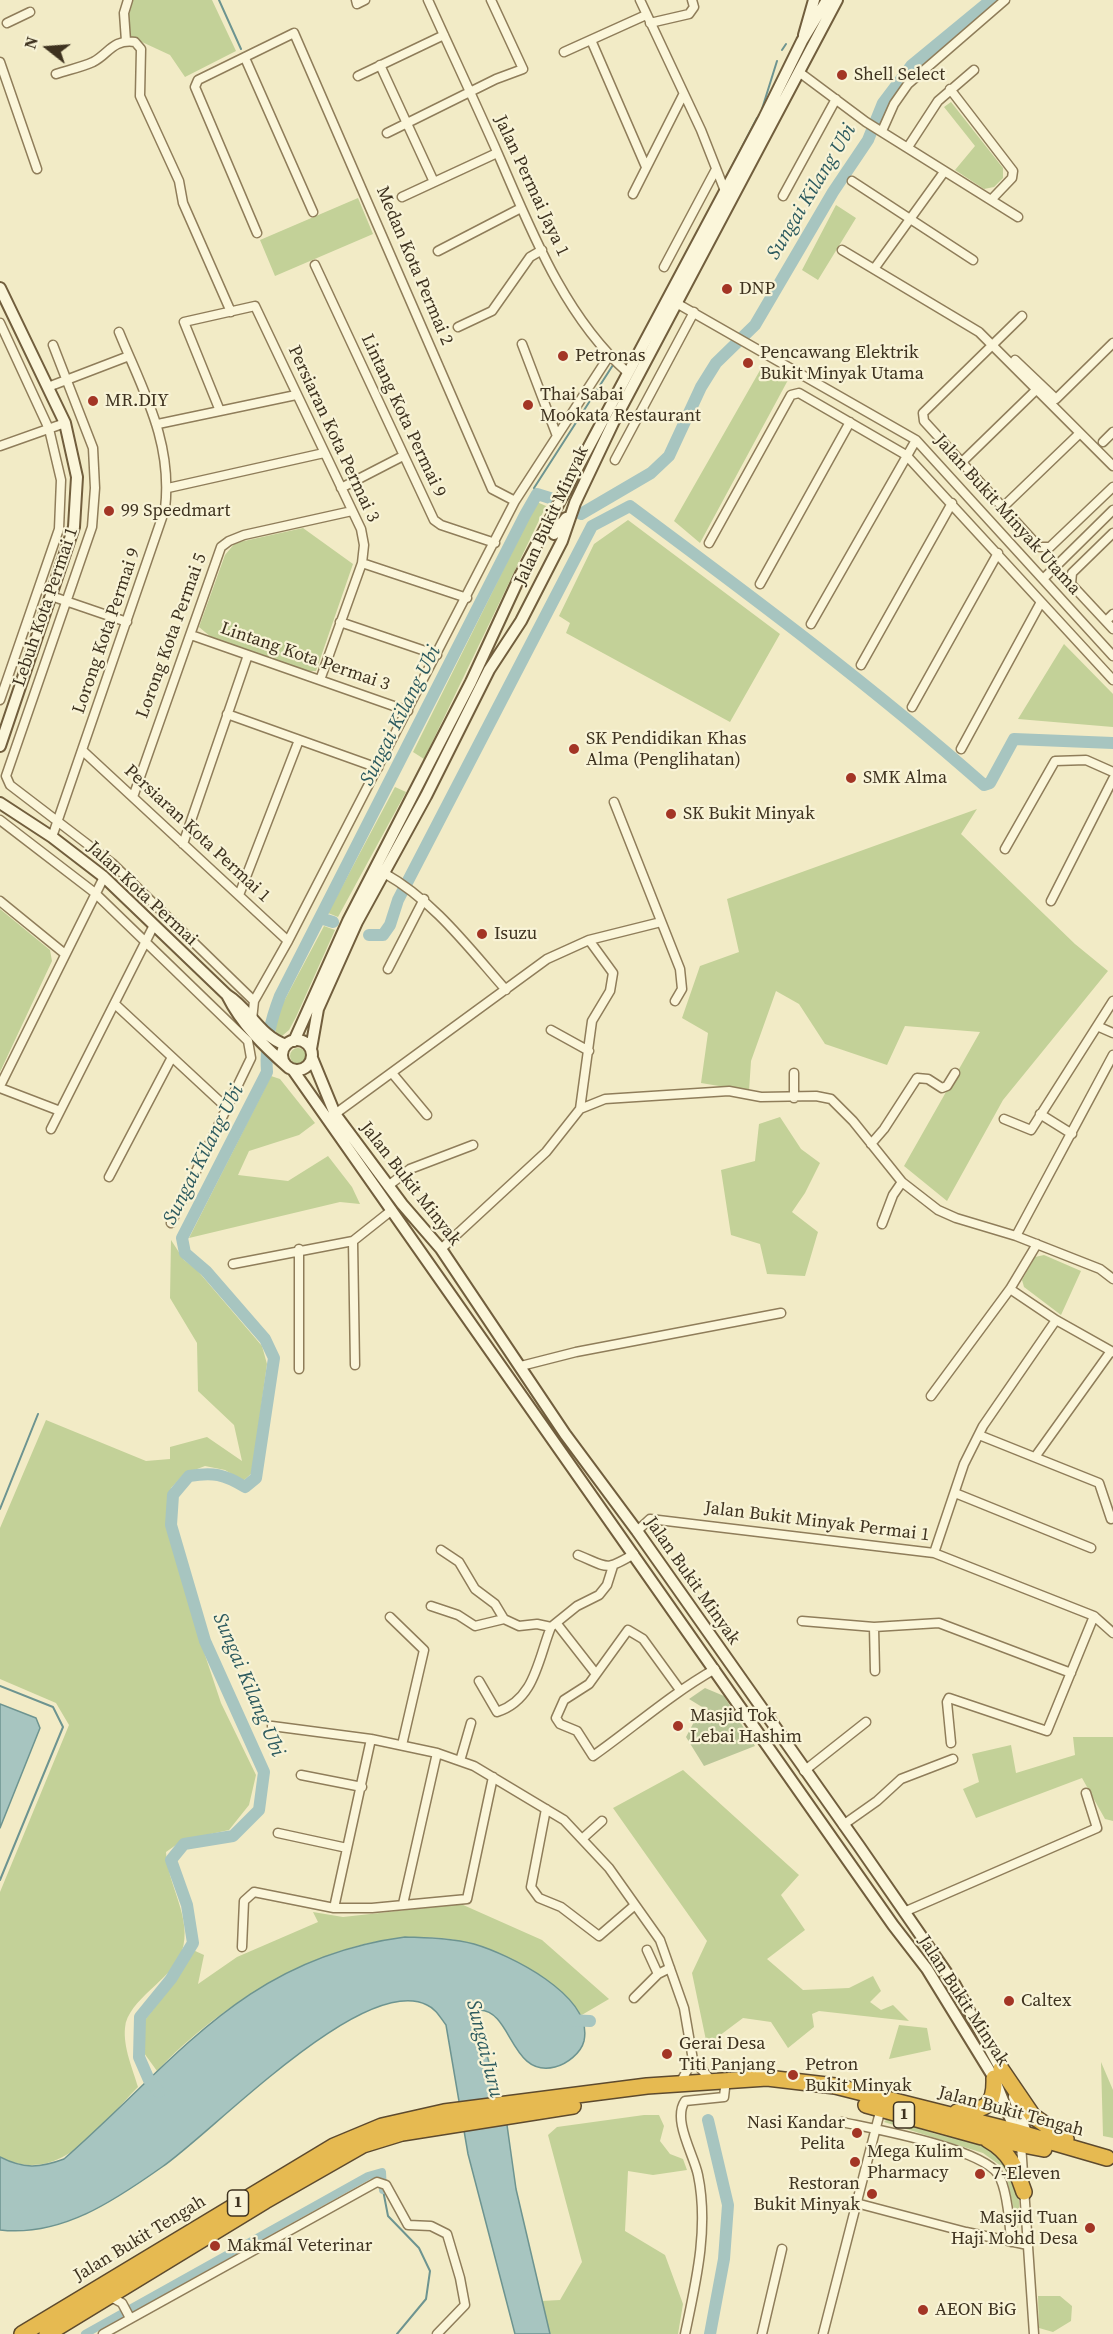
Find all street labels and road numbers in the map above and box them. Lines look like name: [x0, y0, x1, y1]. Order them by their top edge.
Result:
street label: Jalan Permai Jaya 1: [489, 112, 573, 260]
street label: Medan Kota Permai 2: [371, 183, 457, 349]
street label: Lintang Kota Permai 9: [356, 331, 450, 501]
street label: Persiaran Kota Permai 3: [283, 342, 383, 526]
street label: Jalan Bukit Minyak Utama: [929, 430, 1085, 600]
street label: Jalan Bukit Minyak: [510, 443, 594, 589]
street label: Lebuh Kota Permai 1: [9, 525, 83, 689]
street label: Lorong Kota Permai 9: [68, 545, 146, 717]
street label: Lorong Kota Permai 5: [132, 551, 212, 721]
street label: Lintang Kota Permai 3: [217, 618, 393, 696]
street label: Persiaran Kota Permai 1: [119, 761, 275, 907]
street label: Jalan Kota Permai: [82, 837, 202, 951]
street label: Jalan Bukit Minyak: [355, 1118, 465, 1250]
street label: Jalan Bukit Minyak Permai 1: [703, 1497, 931, 1547]
street label: Jalan Bukit Minyak: [640, 1513, 744, 1649]
street label: Jalan Bukit Minyak: [913, 1932, 1013, 2070]
street label: Jalan Bukit Tengah: [936, 2082, 1086, 2142]
road number: 1: [894, 2102, 914, 2128]
road number: 1: [228, 2190, 248, 2216]
street label: Jalan Bukit Tengah: [70, 2191, 210, 2287]

